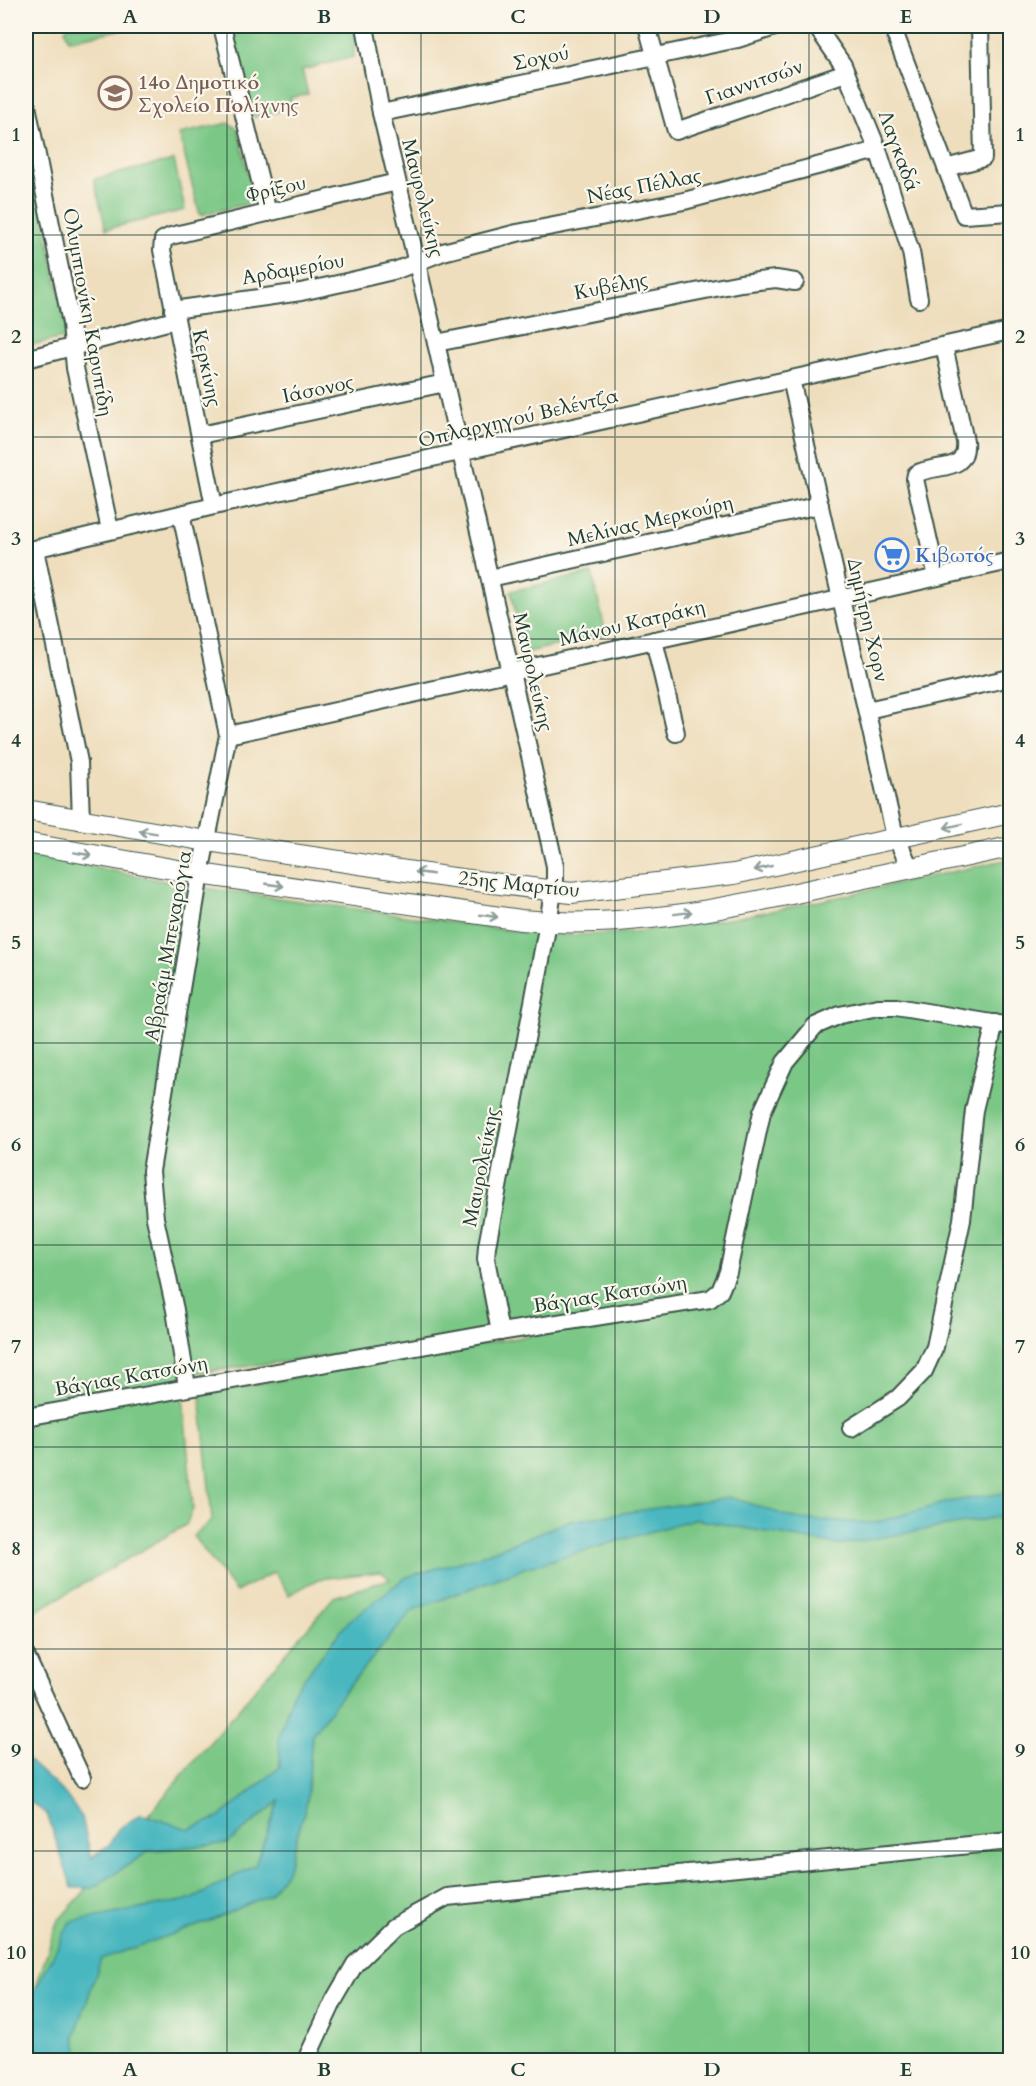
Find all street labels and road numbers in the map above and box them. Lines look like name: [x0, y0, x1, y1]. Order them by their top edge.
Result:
street label: Σοχού: [511, 39, 571, 77]
street label: Γιαννιτσών: [701, 53, 807, 111]
street label: Λαγκαδά: [872, 106, 926, 196]
street label: Μαυρολεύκης: [395, 136, 451, 261]
street label: Νέας Πέλλας: [584, 162, 704, 210]
street label: Φρίξου: [243, 169, 309, 209]
street label: Ολυμπιονίκη Καρυπίδη: [56, 206, 120, 418]
street label: Αρδαμερίου: [240, 247, 346, 291]
street label: Κυβέλης: [572, 266, 651, 306]
street label: Κερκίνης: [186, 327, 228, 410]
street label: Ιάσoνος: [280, 368, 357, 410]
street label: Οπλαρχηγού Βελέντζα: [415, 382, 621, 454]
street label: Μελίνας Μερκούρη: [564, 489, 736, 553]
street label: Δημήτρη Χορν: [841, 555, 895, 685]
street label: Μάνου Κατράκη: [556, 593, 708, 653]
street label: Μαυρολεύκης: [506, 610, 560, 735]
street label: Αβραάμ Μπεναρόγια: [138, 849, 198, 1043]
street label: 25ης Μαρτίου: [457, 864, 581, 904]
street label: Μαυρολεύκης: [456, 1104, 506, 1229]
street label: Βάγιας Κατσώνη: [531, 1269, 689, 1319]
street label: Βάγιας Κατσώνη: [52, 1349, 210, 1403]

